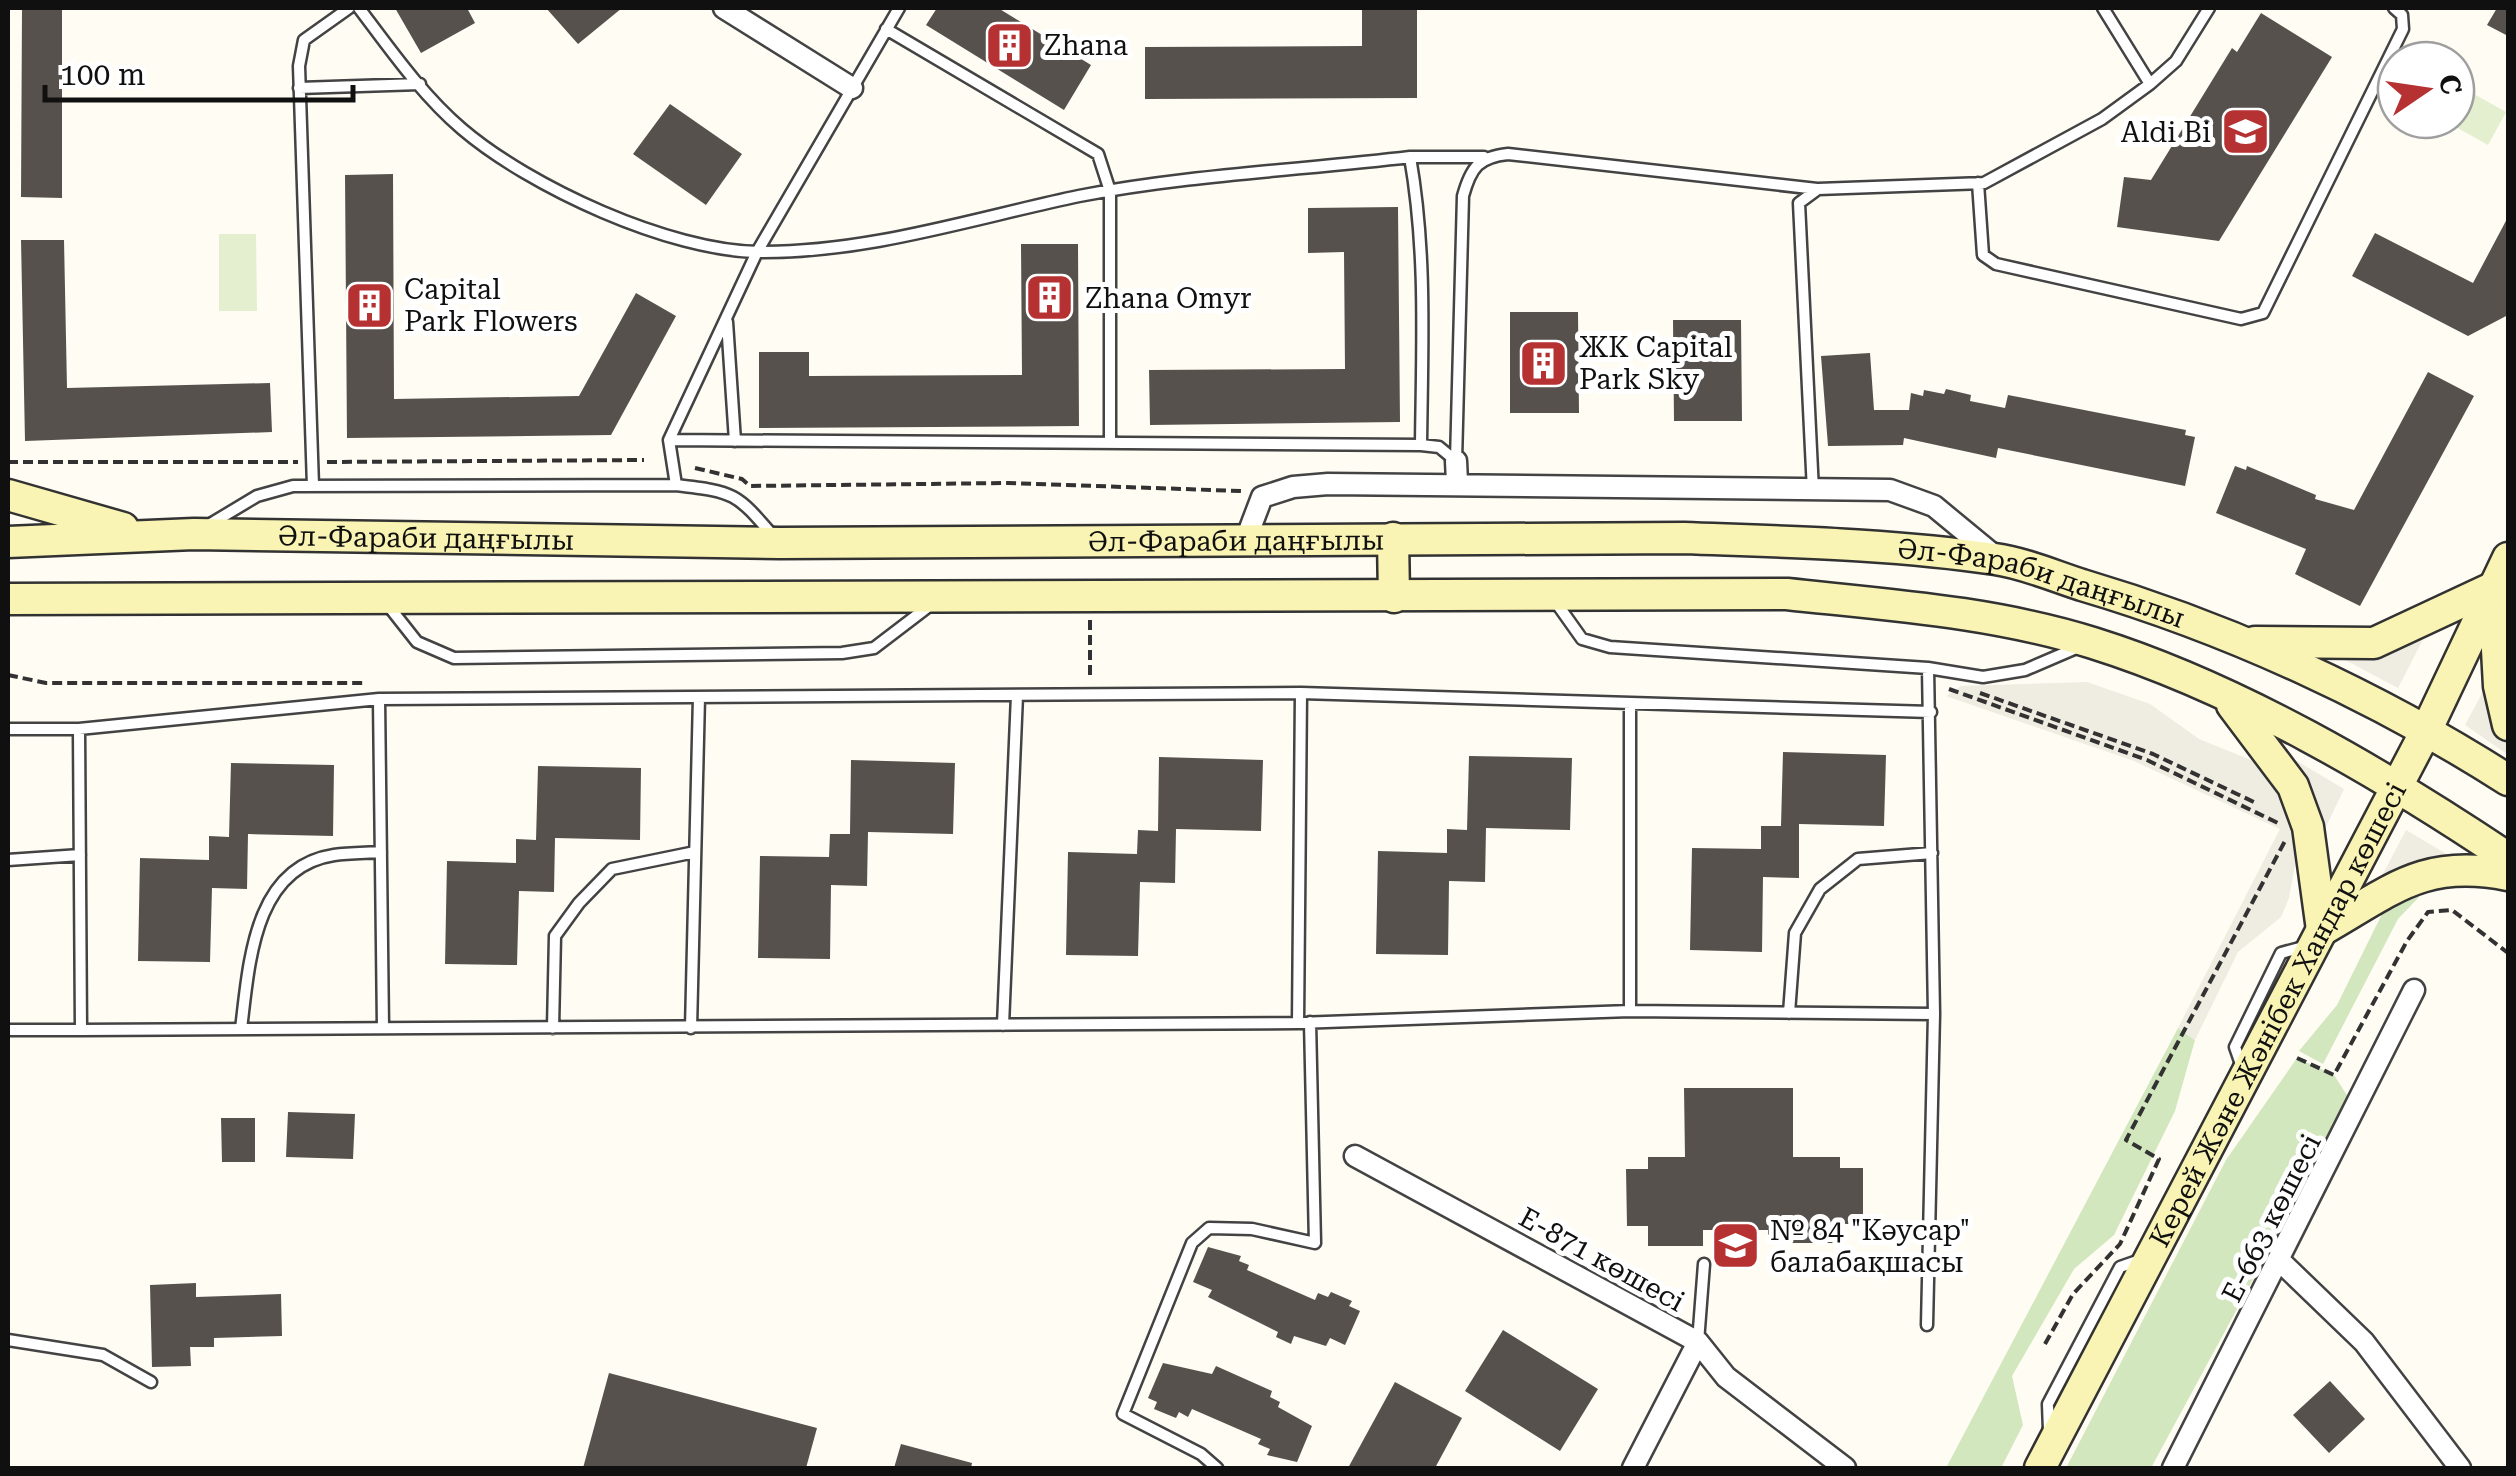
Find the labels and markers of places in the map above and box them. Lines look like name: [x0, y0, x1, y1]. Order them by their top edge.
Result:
building icon: Zhana: [983, 19, 1035, 71]
place label: Zhana: [1044, 29, 1128, 62]
school or university icon: Aldi Bi: [2220, 106, 2272, 158]
place label: Aldi Bi: [2121, 116, 2211, 149]
building icon: Zhana Omyr: [1024, 272, 1076, 324]
place label: Capital Park Flowers: [404, 273, 578, 338]
building icon: Capital Park Flowers: [343, 279, 395, 331]
place label: Zhana Omyr: [1085, 282, 1252, 315]
place label: ЖК Capital Park Sky: [1579, 331, 1733, 396]
building icon: ЖК Capital Park Sky: [1518, 337, 1570, 389]
place label: № 84 "Кәусар" балабақшасы: [1770, 1214, 1970, 1279]
school or university icon: № 84 "Кәусар" балабақшасы: [1709, 1220, 1761, 1272]

